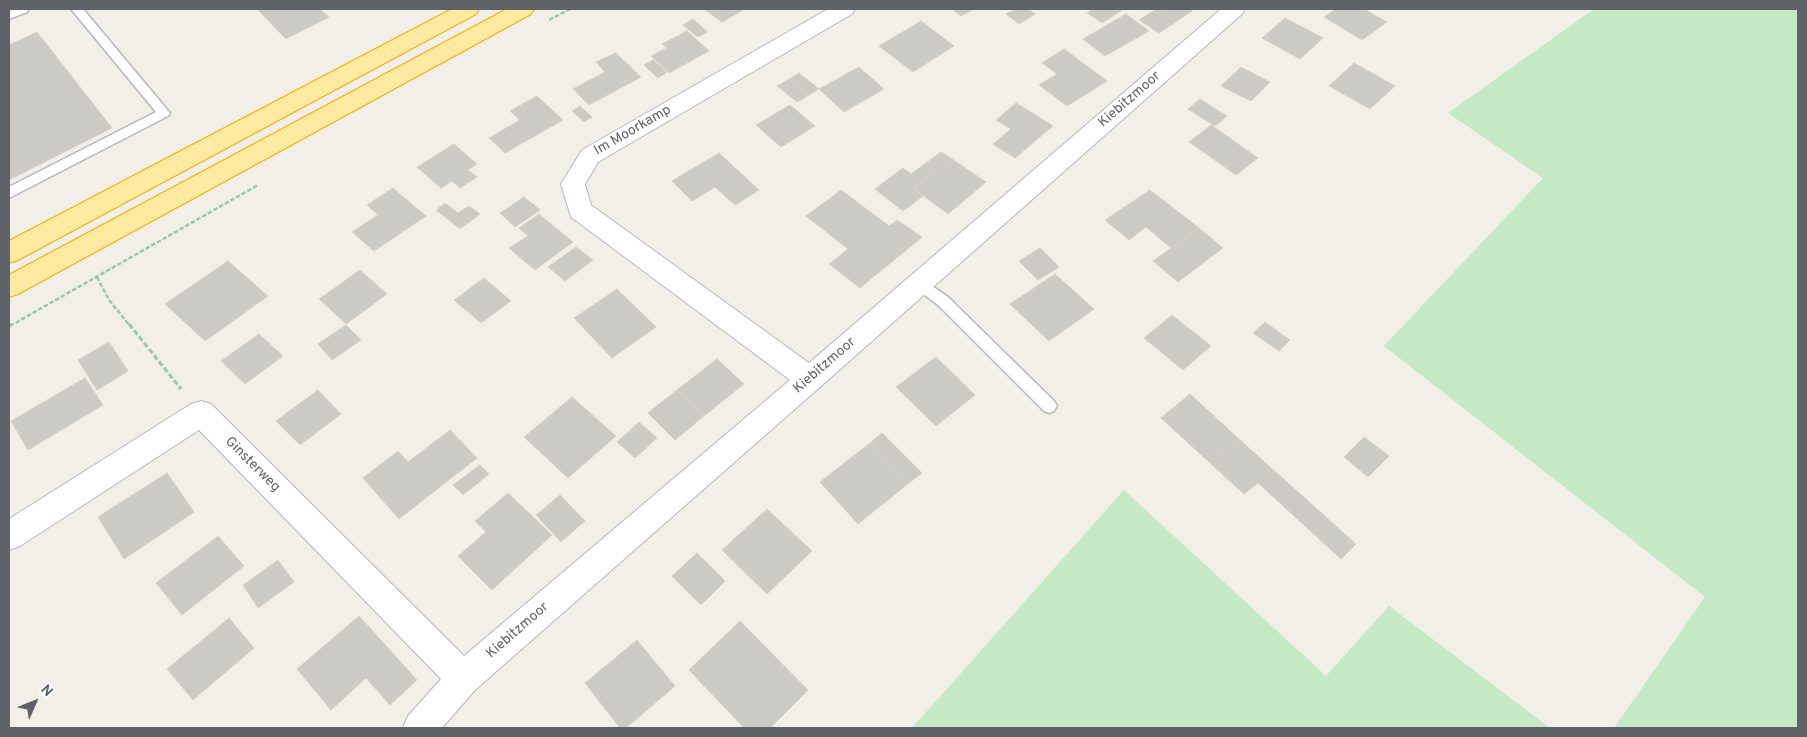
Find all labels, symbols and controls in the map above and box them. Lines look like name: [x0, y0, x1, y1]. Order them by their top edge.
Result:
street label: Kiebitzmoor: [1095, 68, 1165, 132]
street label: Im Moorkamp: [592, 102, 674, 160]
street label: Kiebitzmoor: [790, 334, 860, 398]
street label: Ginsterweg: [221, 434, 283, 496]
street label: Kiebitzmoor: [483, 599, 553, 663]
north arrow: [10, 677, 60, 727]
text: N: [37, 682, 56, 701]

